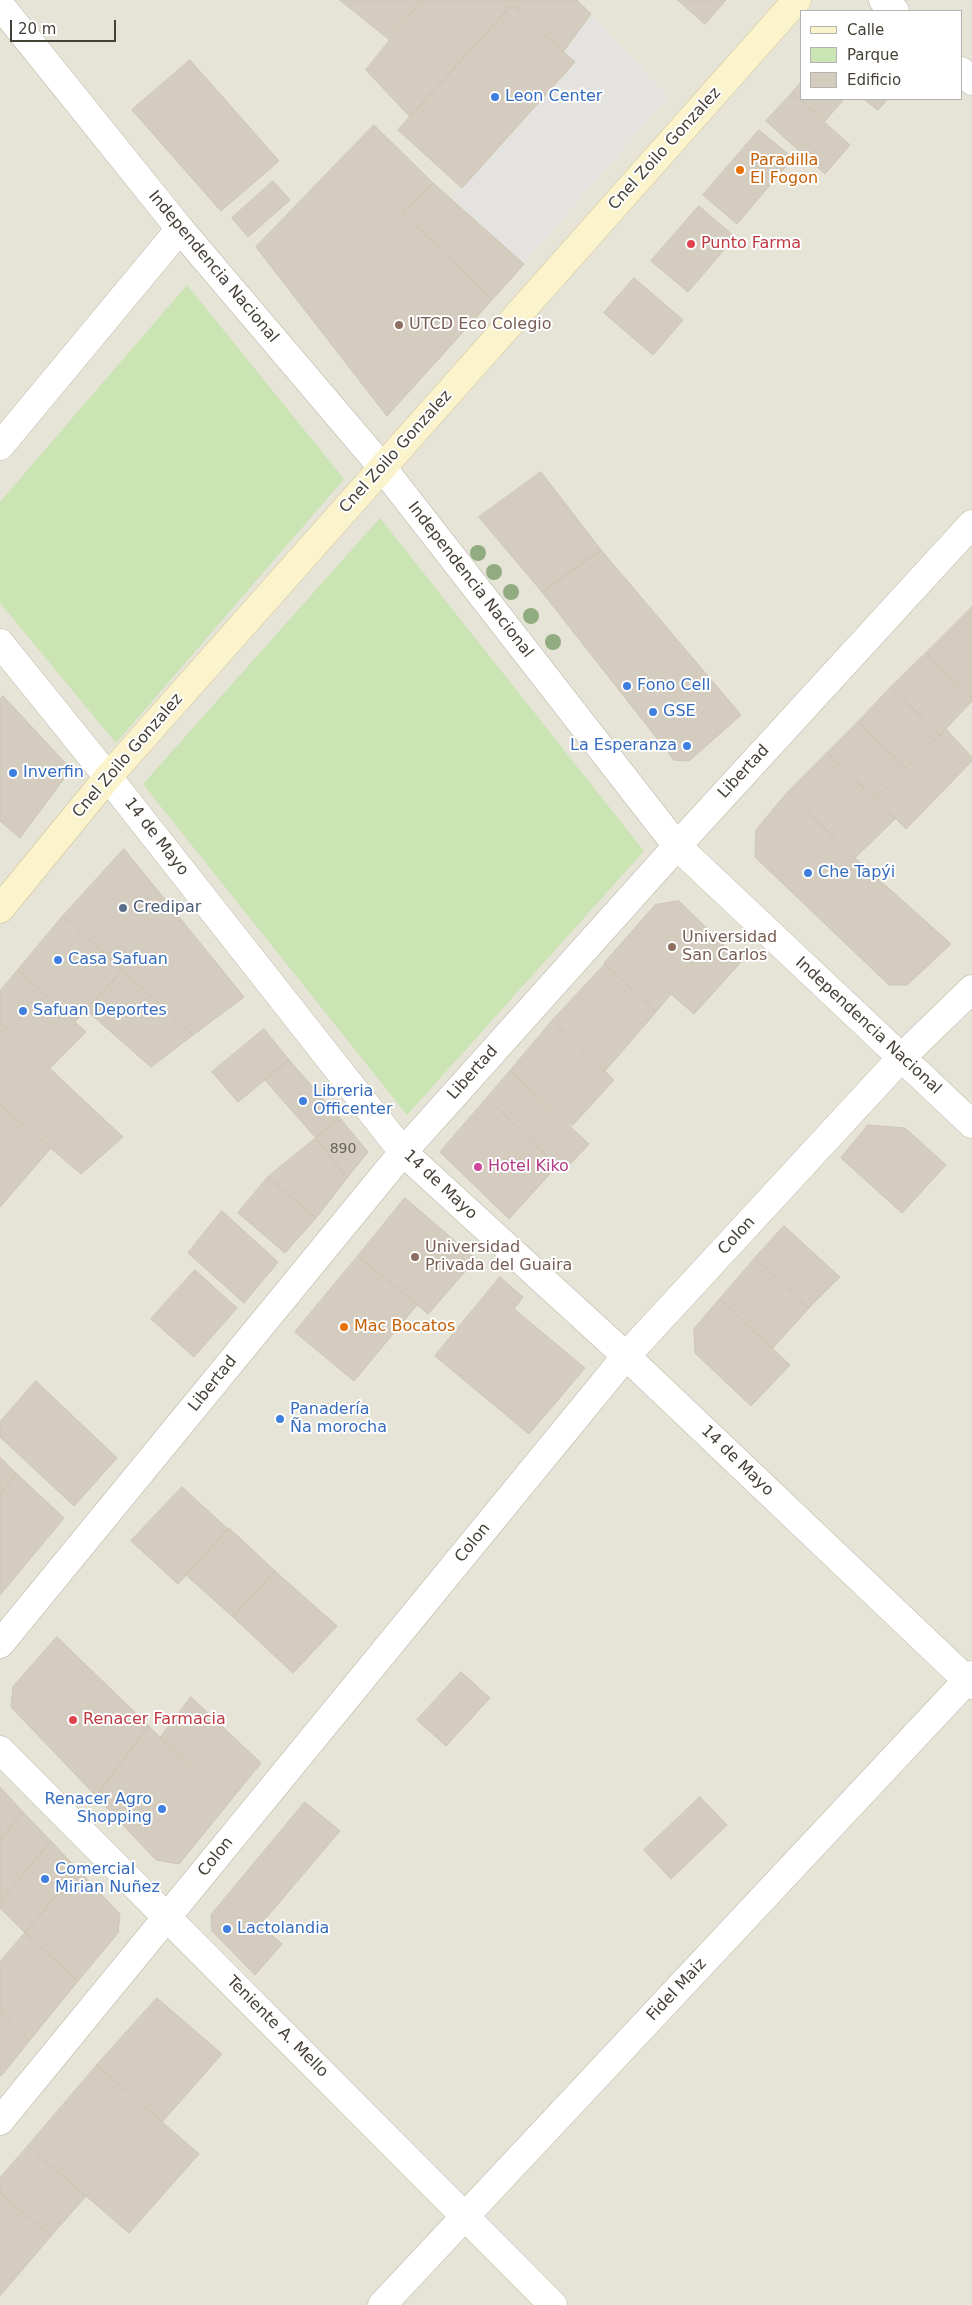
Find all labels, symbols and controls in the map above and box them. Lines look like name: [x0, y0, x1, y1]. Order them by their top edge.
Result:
scale bar: [12, 10, 119, 42]
legend: [800, 10, 962, 100]
text: 20 m: [18, 20, 56, 38]
text: Calle: [847, 21, 884, 39]
text: Parque: [847, 46, 899, 64]
text: Edificio: [847, 71, 901, 89]
street label: Cnel Zoilo Gonzalez: [605, 84, 725, 214]
place label: Leon Center: [505, 87, 602, 107]
marker: Leon Center: [489, 91, 501, 103]
place label: Paradilla El Fogon: [750, 151, 818, 189]
marker: Paradilla El Fogon: [734, 164, 746, 176]
street label: Independencia Nacional: [144, 187, 282, 347]
place label: Punto Farma: [701, 234, 801, 254]
marker: Punto Farma: [685, 238, 697, 250]
place label: UTCD Eco Colegio: [409, 315, 552, 335]
marker: UTCD Eco Colegio: [393, 319, 405, 331]
street label: Cnel Zoilo Gonzalez: [336, 387, 456, 517]
street label: Independencia Nacional: [403, 498, 537, 662]
place label: Fono Cell: [637, 676, 710, 696]
marker: Fono Cell: [621, 680, 633, 692]
street label: Cnel Zoilo Gonzalez: [69, 690, 187, 822]
place label: GSE: [663, 702, 696, 722]
marker: GSE: [647, 706, 659, 718]
place label: La Esperanza: [570, 736, 677, 756]
marker: La Esperanza: [681, 740, 693, 752]
street label: Libertad: [714, 741, 774, 803]
place label: Inverfin: [23, 763, 84, 783]
marker: Inverfin: [7, 767, 19, 779]
street label: 14 de Mayo: [120, 794, 192, 880]
place label: Che Tapýi: [818, 863, 895, 883]
marker: Che Tapýi: [802, 867, 814, 879]
place label: Credipar: [133, 898, 201, 918]
marker: Credipar: [117, 902, 129, 914]
place label: Universidad San Carlos: [682, 928, 777, 966]
marker: Universidad San Carlos: [666, 941, 678, 953]
place label: Casa Safuan: [68, 950, 168, 970]
street label: Independencia Nacional: [791, 953, 945, 1099]
marker: Casa Safuan: [52, 954, 64, 966]
place label: Safuan Deportes: [33, 1001, 167, 1021]
marker: Safuan Deportes: [17, 1005, 29, 1017]
street label: Libertad: [444, 1042, 502, 1104]
place label: Libreria Officenter: [313, 1082, 393, 1120]
marker: Libreria Officenter: [297, 1095, 309, 1107]
house number: 890: [330, 1141, 356, 1157]
street label: 14 de Mayo: [399, 1146, 481, 1224]
place label: Hotel Kiko: [488, 1157, 569, 1177]
marker: Hotel Kiko: [472, 1161, 484, 1173]
street label: Colon: [715, 1213, 759, 1259]
place label: Universidad Privada del Guaira: [425, 1238, 572, 1276]
marker: Universidad Privada del Guaira: [409, 1251, 421, 1263]
place label: Mac Bocatos: [354, 1317, 455, 1337]
marker: Mac Bocatos: [338, 1321, 350, 1333]
street label: Libertad: [185, 1352, 241, 1416]
place label: Panadería Ña morocha: [290, 1400, 387, 1438]
marker: Panadería Ña morocha: [274, 1413, 286, 1425]
street label: 14 de Mayo: [697, 1422, 777, 1500]
street label: Colon: [451, 1519, 495, 1567]
place label: Renacer Farmacia: [83, 1710, 226, 1730]
marker: Renacer Farmacia: [67, 1714, 79, 1726]
place label: Renacer Agro Shopping: [44, 1790, 152, 1828]
marker: Renacer Agro Shopping: [156, 1803, 168, 1815]
street label: Colon: [194, 1833, 238, 1881]
place label: Comercial Mirian Nuñez: [55, 1860, 160, 1898]
marker: Comercial Mirian Nuñez: [39, 1873, 51, 1885]
place label: Lactolandia: [237, 1919, 329, 1939]
marker: Lactolandia: [221, 1923, 233, 1935]
street label: Fidel Maiz: [643, 1955, 711, 2025]
street label: Teniente A. Mello: [222, 1972, 332, 2082]

